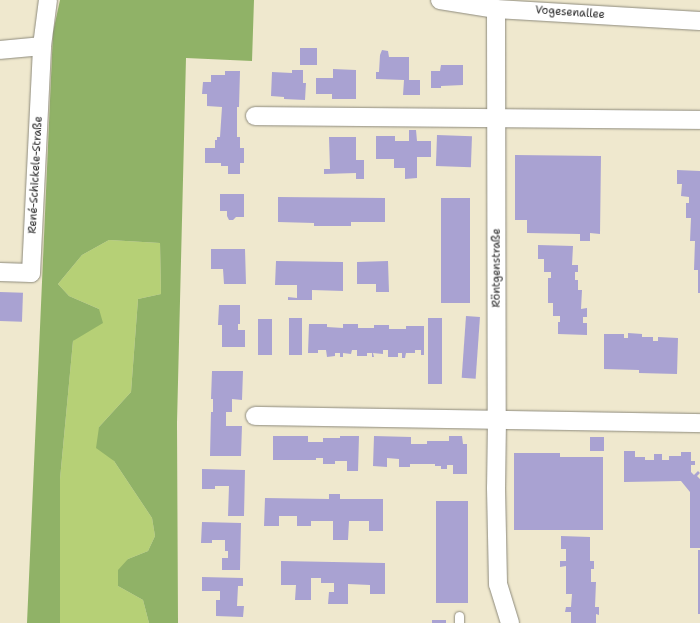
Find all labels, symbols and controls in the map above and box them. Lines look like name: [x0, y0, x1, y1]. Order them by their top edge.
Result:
street label: Vogesenallee: [535, 4, 605, 22]
street label: René-Schickele-Straße: [26, 116, 46, 234]
street label: Röntgenstraße: [490, 228, 504, 308]

